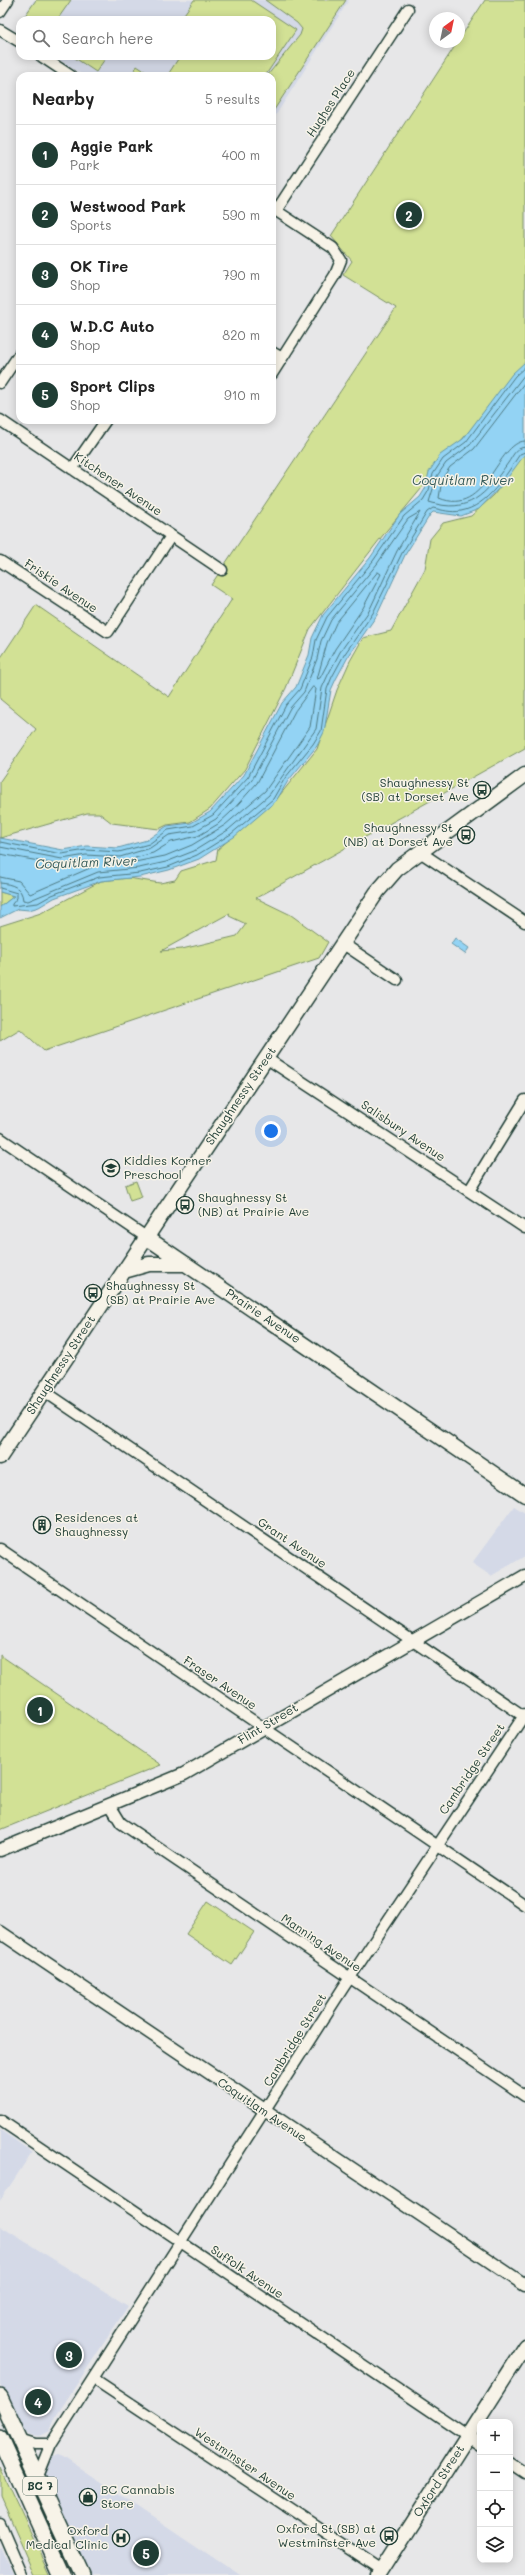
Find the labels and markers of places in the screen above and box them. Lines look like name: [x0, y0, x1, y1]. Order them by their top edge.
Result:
pin: 2: [396, 200, 422, 230]
place label: Shaughnessy St (SB) at Dorset Ave: [362, 774, 469, 804]
bus stop icon: Shaughnessy St (SB) at Dorset Ave: [472, 780, 492, 800]
place label: Shaughnessy St (NB) at Dorset Ave: [343, 819, 453, 849]
bus stop icon: Shaughnessy St (NB) at Dorset Ave: [456, 825, 476, 845]
place label: Kiddies Korner Preschool: [124, 1152, 211, 1182]
school or university icon: Kiddies Korner Preschool: [101, 1158, 121, 1178]
place label: Shaughnessy St (NB) at Prairie Ave: [198, 1189, 309, 1219]
bus stop icon: Shaughnessy St (NB) at Prairie Ave: [175, 1195, 195, 1215]
place label: Shaughnessy St (SB) at Prairie Ave: [106, 1277, 215, 1307]
bus stop icon: Shaughnessy St (SB) at Prairie Ave: [83, 1283, 103, 1303]
place label: Residences at Shaughnessy: [55, 1509, 138, 1539]
building icon: Residences at Shaughnessy: [32, 1515, 52, 1535]
pin: 1: [27, 1695, 53, 1725]
pin: 3: [56, 2340, 82, 2370]
pin: 4: [25, 2387, 51, 2417]
place label: BC Cannabis Store: [101, 2481, 175, 2511]
shop icon: BC Cannabis Store: [78, 2487, 98, 2507]
place label: Oxford St (SB) at Westminster Ave: [276, 2520, 376, 2550]
place label: Oxford Medical Clinic: [26, 2522, 108, 2552]
bus stop icon: Oxford St (SB) at Westminster Ave: [379, 2526, 399, 2546]
hospital icon: Oxford Medical Clinic: [111, 2528, 131, 2548]
pin: 5: [133, 2538, 159, 2568]

